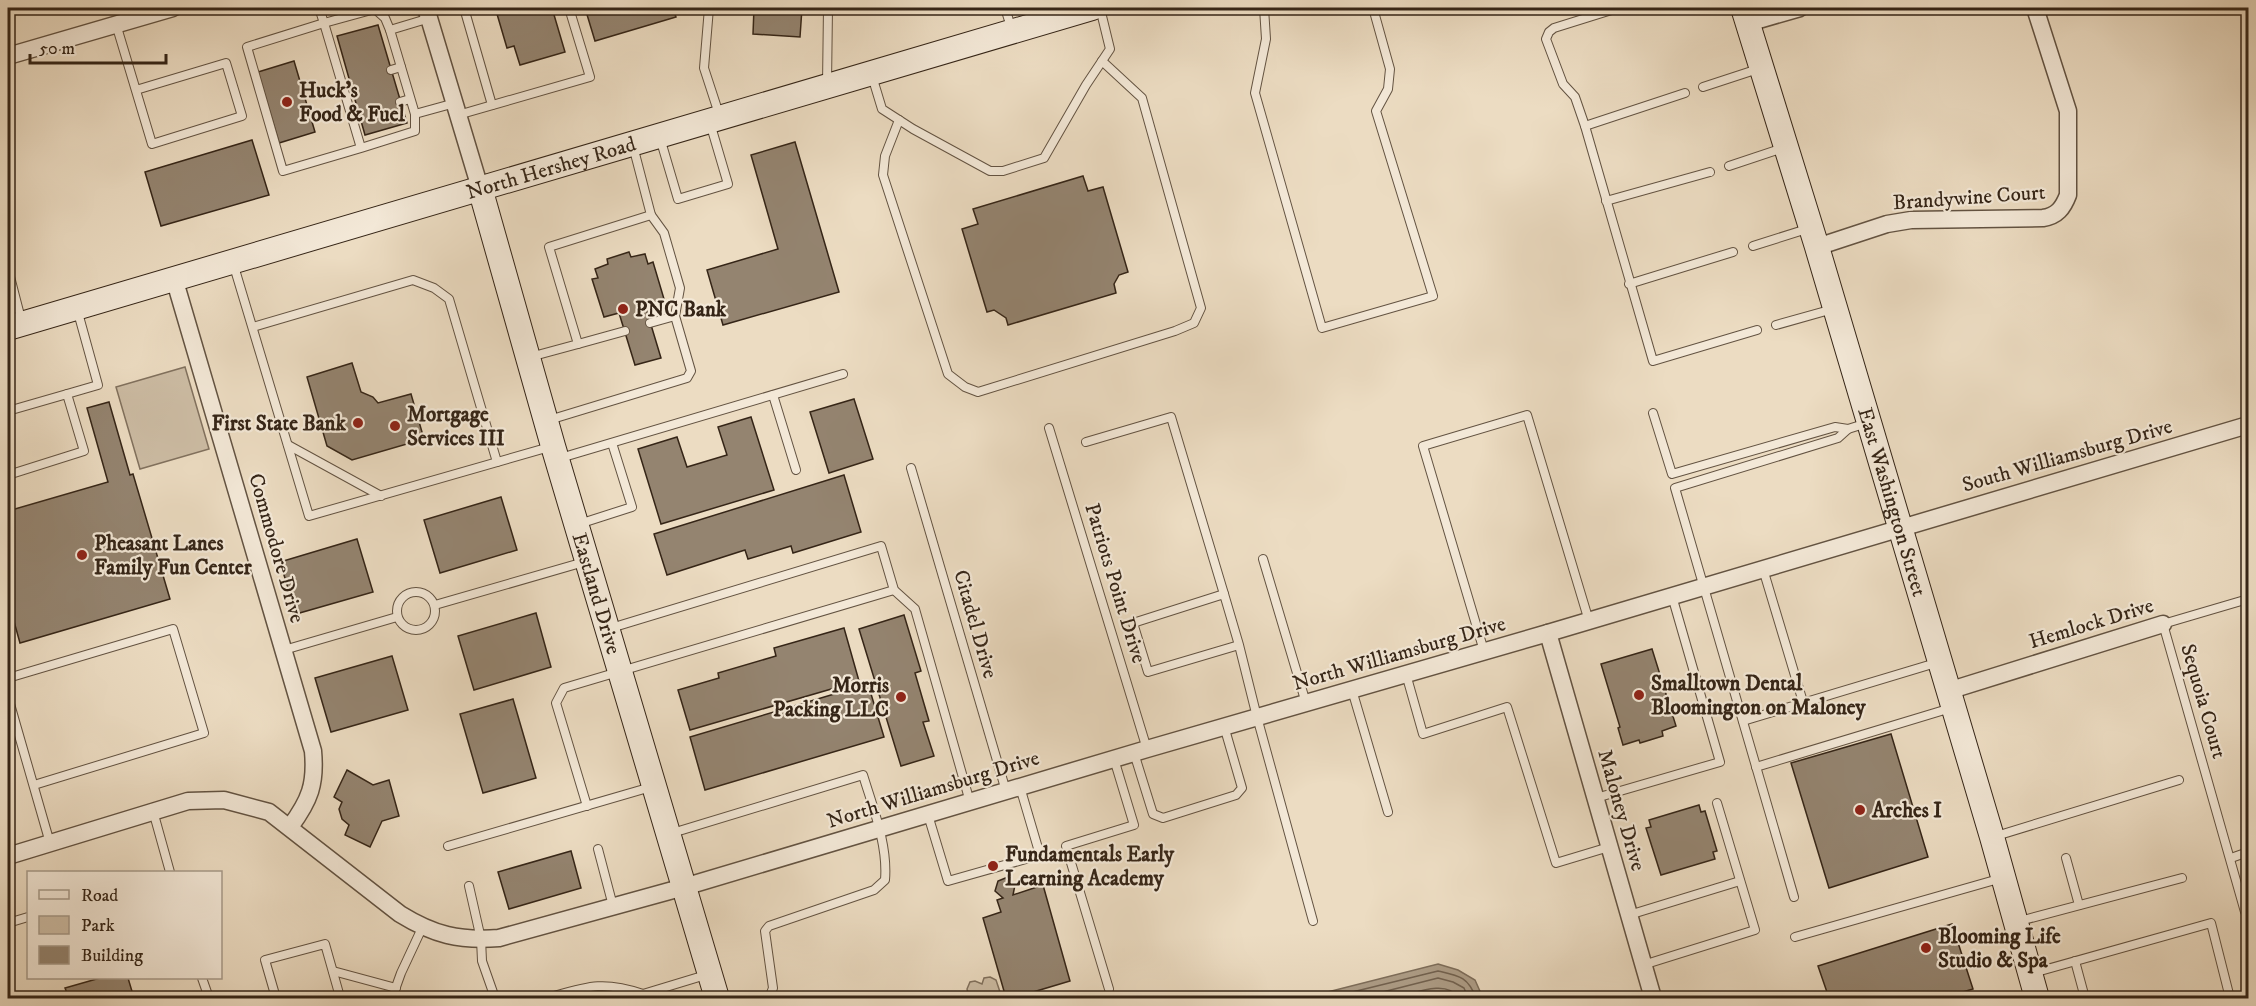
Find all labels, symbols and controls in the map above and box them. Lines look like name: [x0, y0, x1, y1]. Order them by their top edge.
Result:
scale bar: [30, 27, 166, 65]
text: 50 m: [39, 38, 75, 60]
place label: Huck's Food & Fuel: [299, 78, 405, 128]
marker: Huck's Food & Fuel: [280, 95, 294, 109]
street label: North Hershey Road: [463, 131, 639, 206]
street label: Brandywine Court: [1892, 180, 2047, 216]
place label: PNC Bank: [635, 297, 727, 323]
marker: PNC Bank: [616, 302, 630, 316]
place label: Mortgage Services III: [407, 402, 505, 452]
street label: East Washington Street: [1851, 405, 1932, 600]
place label: First State Bank: [211, 411, 347, 437]
street label: South Williamsburg Drive: [1959, 413, 2176, 498]
marker: First State Bank: [351, 416, 365, 430]
marker: Mortgage Services III: [388, 419, 402, 433]
street label: Commodore Drive: [242, 471, 310, 626]
street label: Patriots Point Drive: [1078, 500, 1152, 667]
street label: Eastland Drive: [566, 530, 626, 658]
place label: Pheasant Lanes Family Fun Center: [94, 531, 253, 581]
marker: Pheasant Lanes Family Fun Center: [75, 548, 89, 562]
street label: Citadel Drive: [947, 567, 1003, 682]
street label: Hemlock Drive: [2026, 593, 2157, 655]
street label: North Williamsburg Drive: [1290, 611, 1509, 697]
street label: Sequoia Court: [2174, 641, 2232, 762]
place label: Smalltown Dental Bloomington on Maloney: [1651, 671, 1866, 721]
place label: Morris Packing LLC: [773, 673, 889, 723]
marker: Smalltown Dental Bloomington on Maloney: [1632, 688, 1646, 702]
marker: Morris Packing LLC: [894, 690, 908, 704]
street label: North Williamsburg Drive: [824, 745, 1043, 835]
street label: Maloney Drive: [1591, 746, 1651, 874]
place label: Arches I: [1871, 798, 1942, 824]
marker: Arches I: [1853, 803, 1867, 817]
place label: Fundamentals Early Learning Academy: [1005, 842, 1175, 892]
marker: Fundamentals Early Learning Academy: [986, 859, 1000, 873]
legend: [27, 871, 222, 979]
text: Road: [81, 885, 118, 907]
text: Park: [81, 915, 115, 937]
place label: Blooming Life Studio & Spa: [1938, 924, 2061, 974]
marker: Blooming Life Studio & Spa: [1919, 941, 1933, 955]
text: Building: [81, 945, 143, 967]

